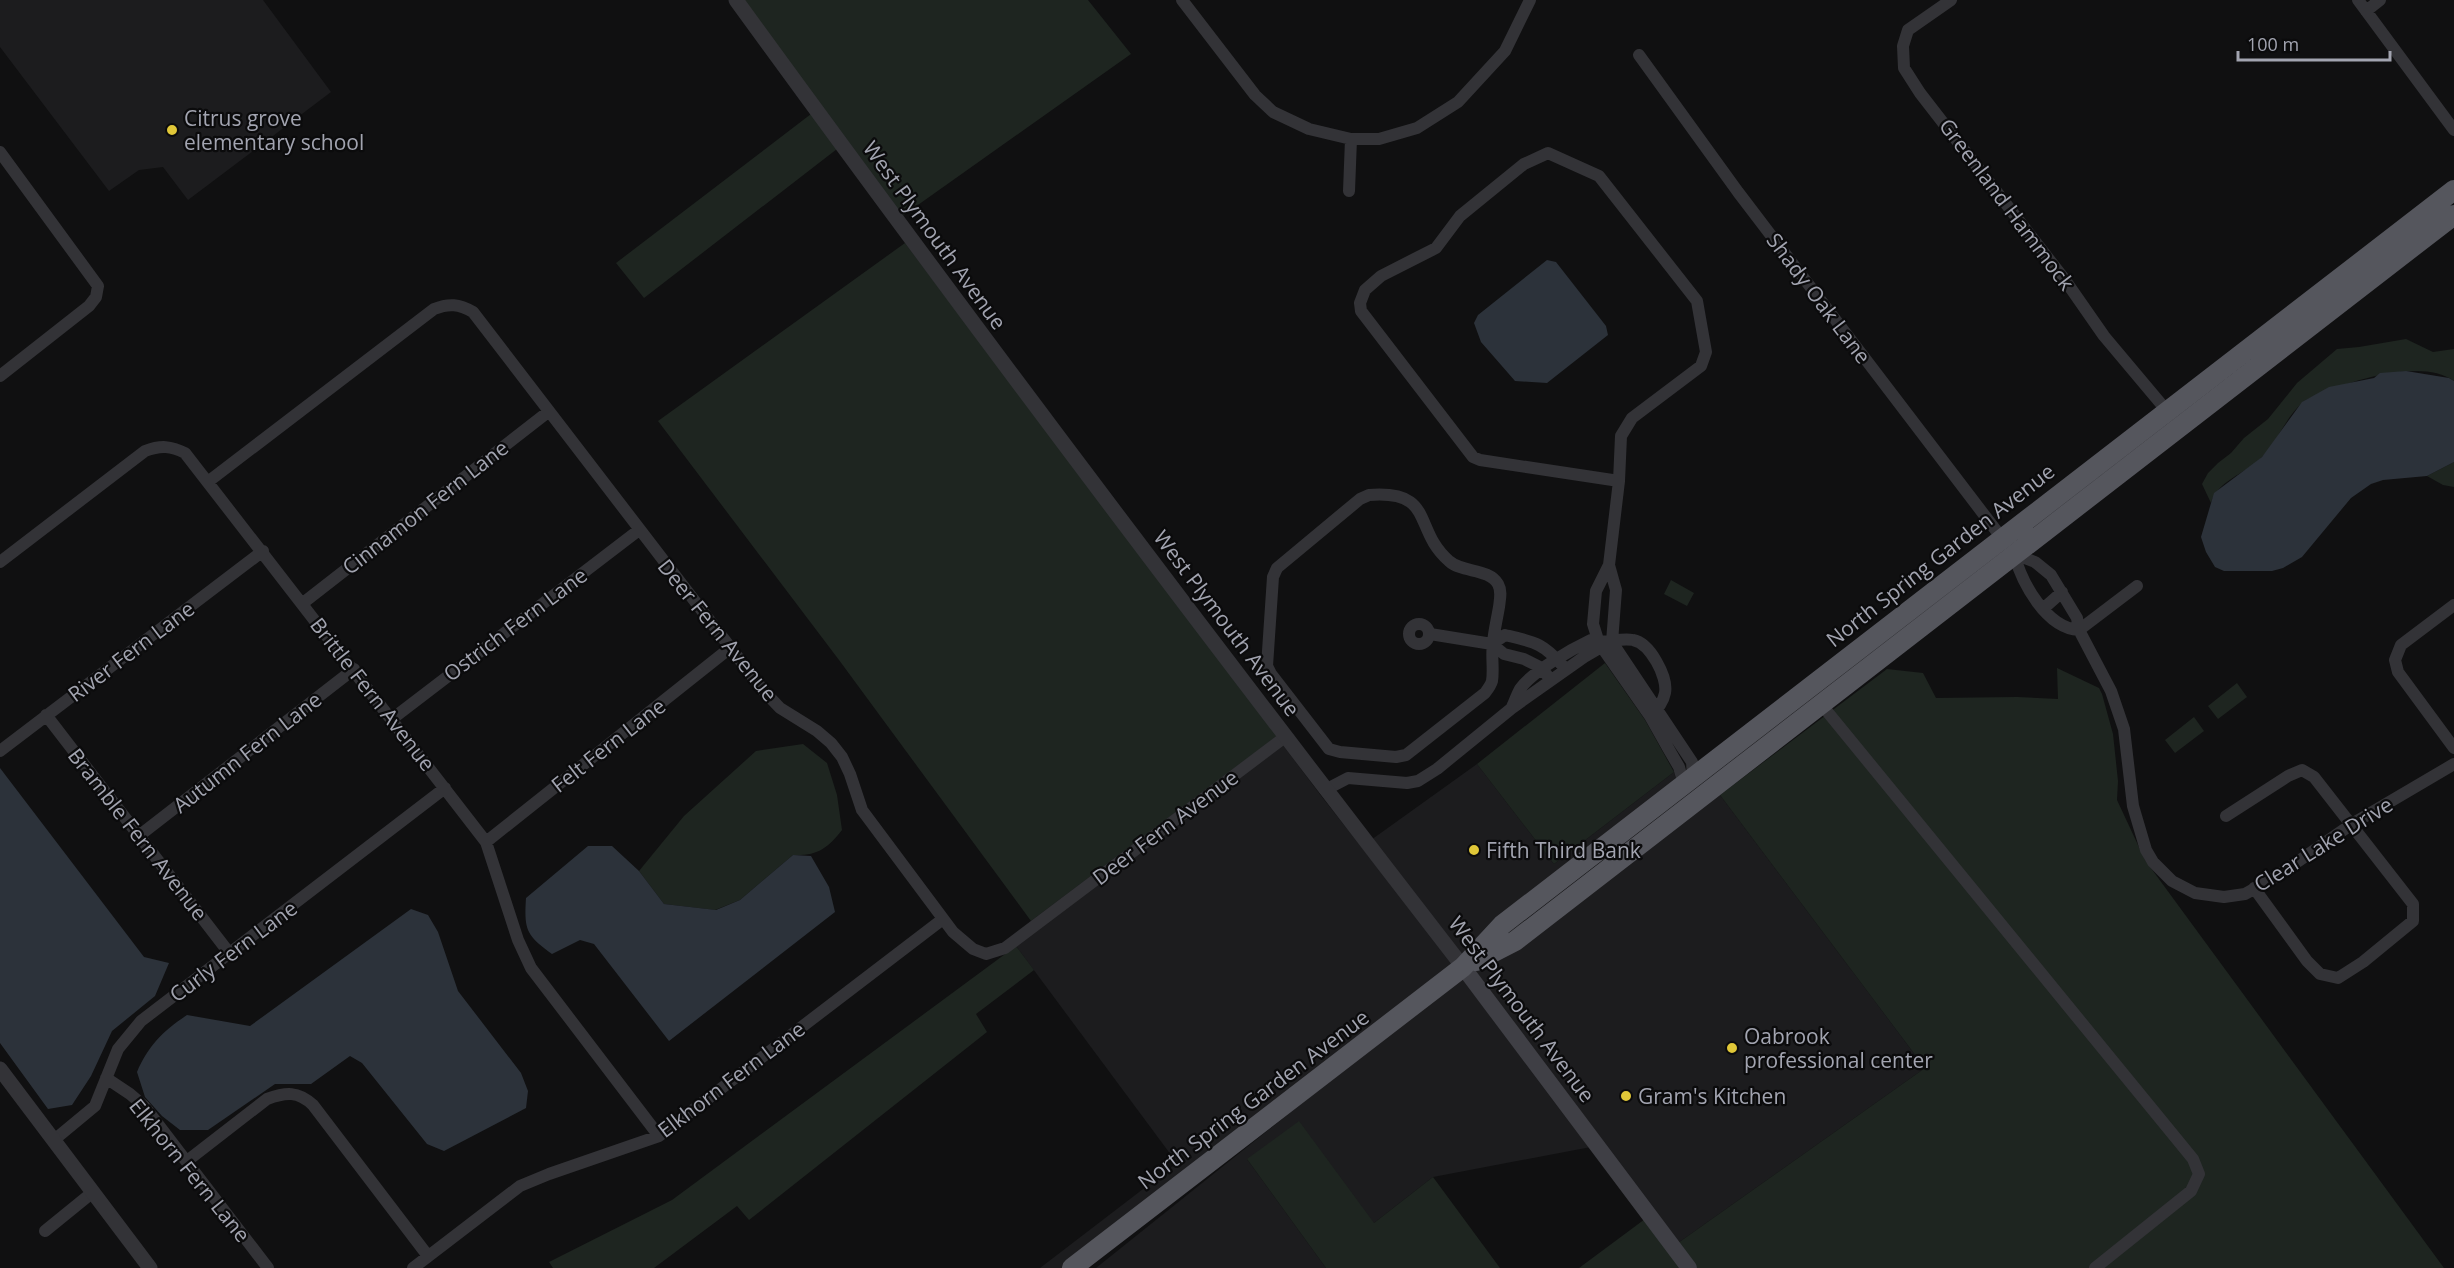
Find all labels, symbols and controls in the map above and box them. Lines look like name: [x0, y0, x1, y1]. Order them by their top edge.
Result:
scale bar: [2238, 24, 2390, 62]
text: 100 m: [2247, 32, 2299, 56]
place label: Citrus grove elementary school: [184, 104, 364, 156]
street label: Greenland Hammock: [1933, 112, 2081, 296]
marker: Citrus grove elementary school: [165, 123, 179, 137]
street label: West Plymouth Avenue: [857, 135, 1013, 335]
street label: Shady Oak Lane: [1761, 227, 1877, 369]
street label: Cinnamon Fern Lane: [336, 433, 514, 581]
street label: North Spring Garden Avenue: [1820, 457, 2060, 653]
street label: West Plymouth Avenue: [1148, 524, 1306, 722]
street label: Deer Fern Avenue: [652, 553, 784, 707]
street label: Ostrich Fern Lane: [438, 561, 592, 687]
street label: River Fern Lane: [62, 594, 200, 708]
street label: Brittle Fern Avenue: [304, 611, 442, 777]
street label: Autumn Fern Lane: [167, 685, 327, 819]
street label: Felt Fern Lane: [545, 692, 671, 798]
street label: Bramble Fern Avenue: [62, 742, 214, 926]
street label: Deer Fern Avenue: [1086, 763, 1244, 891]
street label: Clear Lake Drive: [2248, 790, 2398, 898]
place label: Fifth Third Bank: [1486, 836, 1641, 864]
marker: Fifth Third Bank: [1467, 843, 1481, 857]
street label: Curly Fern Lane: [164, 894, 302, 1008]
street label: West Plymouth Avenue: [1443, 910, 1601, 1108]
street label: North Spring Garden Avenue: [1132, 1003, 1374, 1195]
street label: Elkhorn Fern Lane: [652, 1014, 810, 1144]
place label: Oabrook professional center: [1744, 1022, 1933, 1074]
marker: Oabrook professional center: [1725, 1041, 1739, 1055]
place label: Gram's Kitchen: [1638, 1082, 1786, 1110]
marker: Gram's Kitchen: [1619, 1089, 1633, 1103]
street label: Elkhorn Fern Lane: [123, 1092, 257, 1248]

